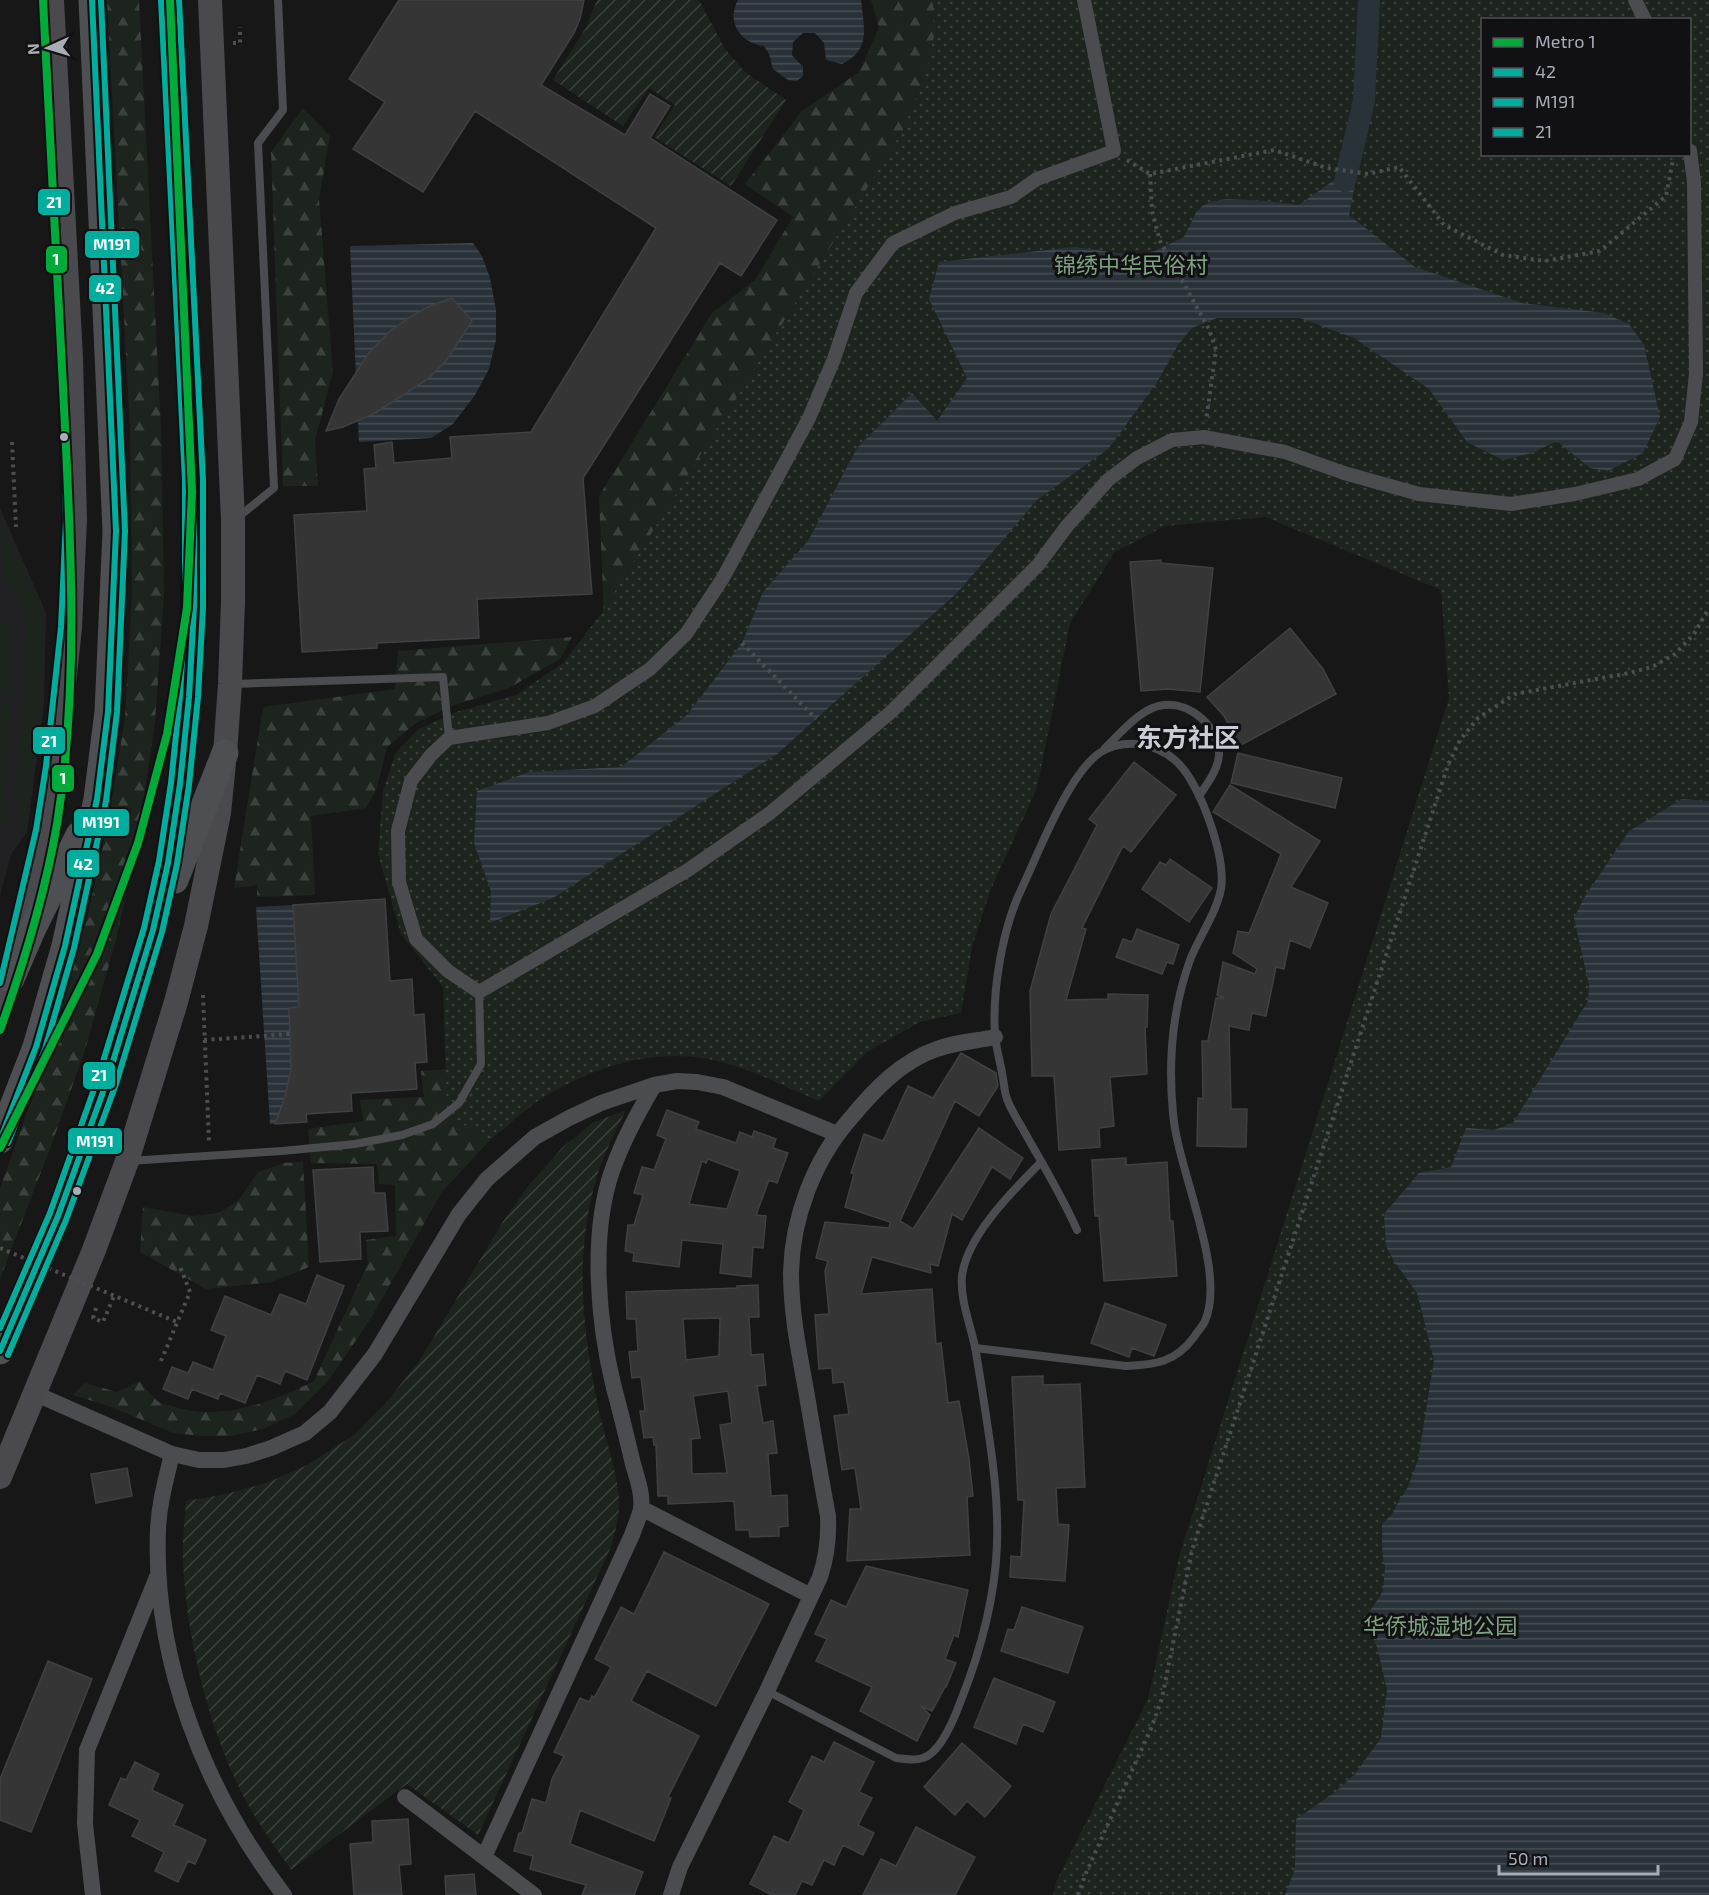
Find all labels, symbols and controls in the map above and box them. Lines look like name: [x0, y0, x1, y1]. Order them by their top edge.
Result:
north arrow: [18, 18, 78, 78]
legend: [1481, 18, 1691, 156]
text: Metro 1: [1535, 30, 1596, 52]
text: N: [23, 43, 42, 56]
text: 42: [1535, 60, 1556, 82]
text: M191: [1535, 90, 1575, 112]
text: 21: [1535, 120, 1552, 142]
line badge: 21: [37, 188, 71, 216]
text: 21: [46, 192, 62, 211]
line badge: M191: [84, 230, 140, 259]
text: M191: [93, 234, 131, 253]
line badge: 1: [45, 245, 68, 274]
text: 1: [53, 249, 59, 268]
park label: 锦绣中华民俗村: [1054, 251, 1208, 277]
line badge: 42: [88, 274, 122, 303]
text: 42: [95, 278, 115, 297]
unlabelled marker: [58, 431, 70, 443]
district label: 东方社区: [1136, 721, 1240, 752]
line badge: 21: [32, 726, 66, 755]
text: 21: [41, 731, 57, 750]
line badge: 1: [51, 764, 75, 793]
text: 1: [60, 768, 66, 787]
line badge: M191: [73, 808, 130, 837]
text: M191: [82, 812, 120, 831]
line badge: 42: [66, 849, 100, 878]
text: 42: [73, 854, 93, 873]
line badge: 21: [82, 1061, 116, 1090]
text: 21: [91, 1065, 107, 1084]
line badge: M191: [67, 1127, 123, 1155]
text: M191: [76, 1131, 114, 1150]
unlabelled marker: [71, 1185, 83, 1197]
park label: 华侨城湿地公园: [1363, 1612, 1517, 1638]
scale bar: [1499, 1838, 1658, 1876]
text: 50 m: [1508, 1847, 1548, 1869]

